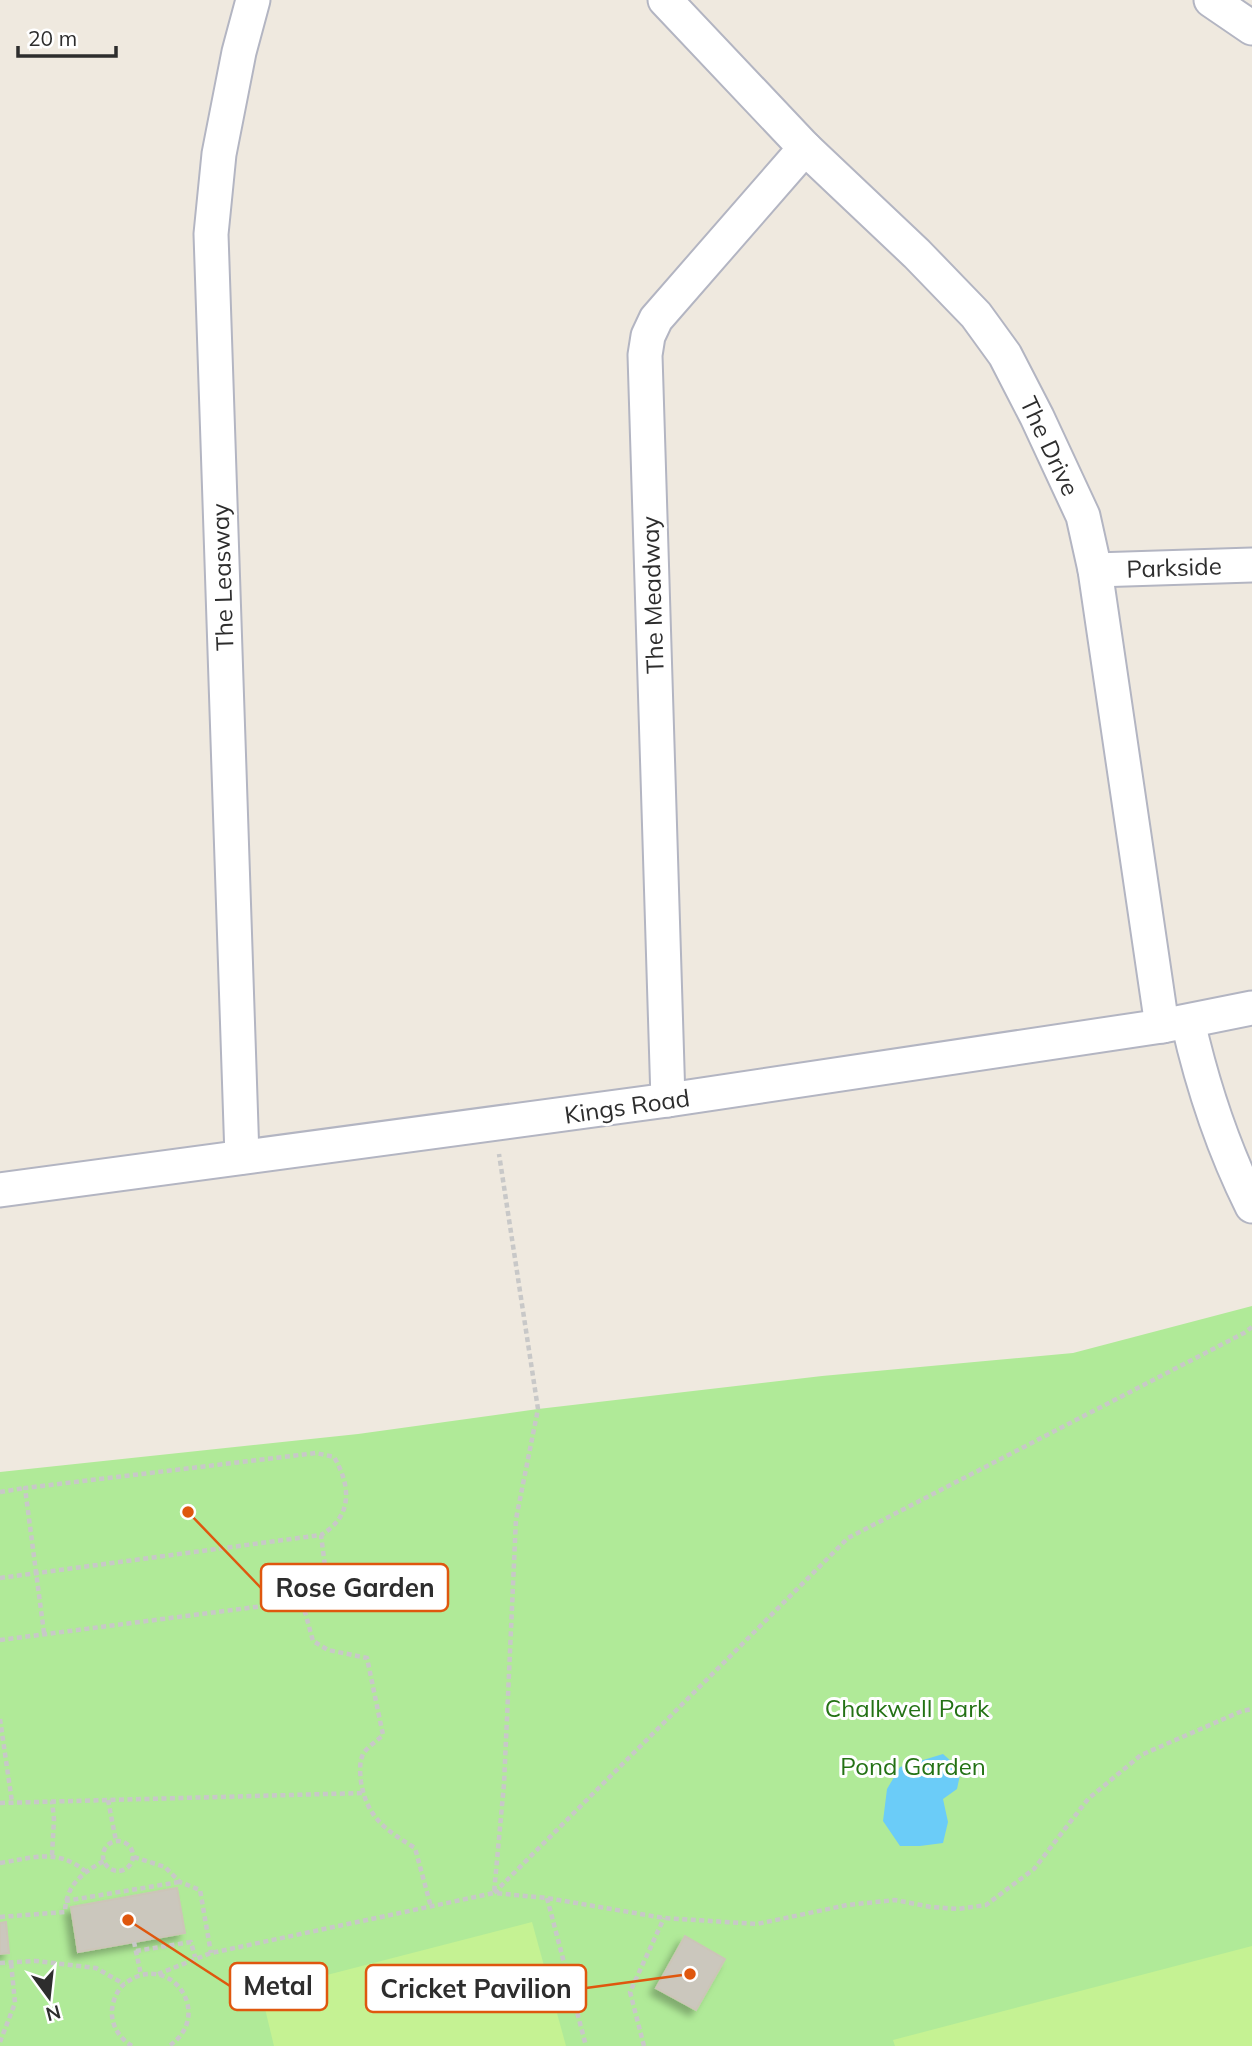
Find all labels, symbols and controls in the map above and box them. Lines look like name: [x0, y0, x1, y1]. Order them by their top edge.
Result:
scale bar: [18, 14, 116, 58]
text: 20 m: [28, 25, 77, 51]
street label: The Drive: [1014, 392, 1086, 500]
street label: The Leasway: [204, 502, 240, 651]
street label: The Meadway: [634, 515, 670, 674]
street label: Parkside: [1126, 550, 1222, 584]
street label: Kings Road: [562, 1082, 692, 1130]
callout: Rose Garden: [261, 1564, 448, 1611]
text: Rose Garden: [275, 1571, 435, 1604]
park label: Chalkwell Park: [825, 1693, 990, 1723]
park label: Pond Garden: [840, 1751, 986, 1781]
north arrow: [14, 1962, 84, 2032]
callout: Metal: [230, 1963, 327, 2010]
callout: Cricket Pavilion: [366, 1965, 586, 2012]
text: Metal: [243, 1969, 313, 2002]
text: Cricket Pavilion: [380, 1972, 572, 2005]
text: N: [43, 2000, 63, 2027]

